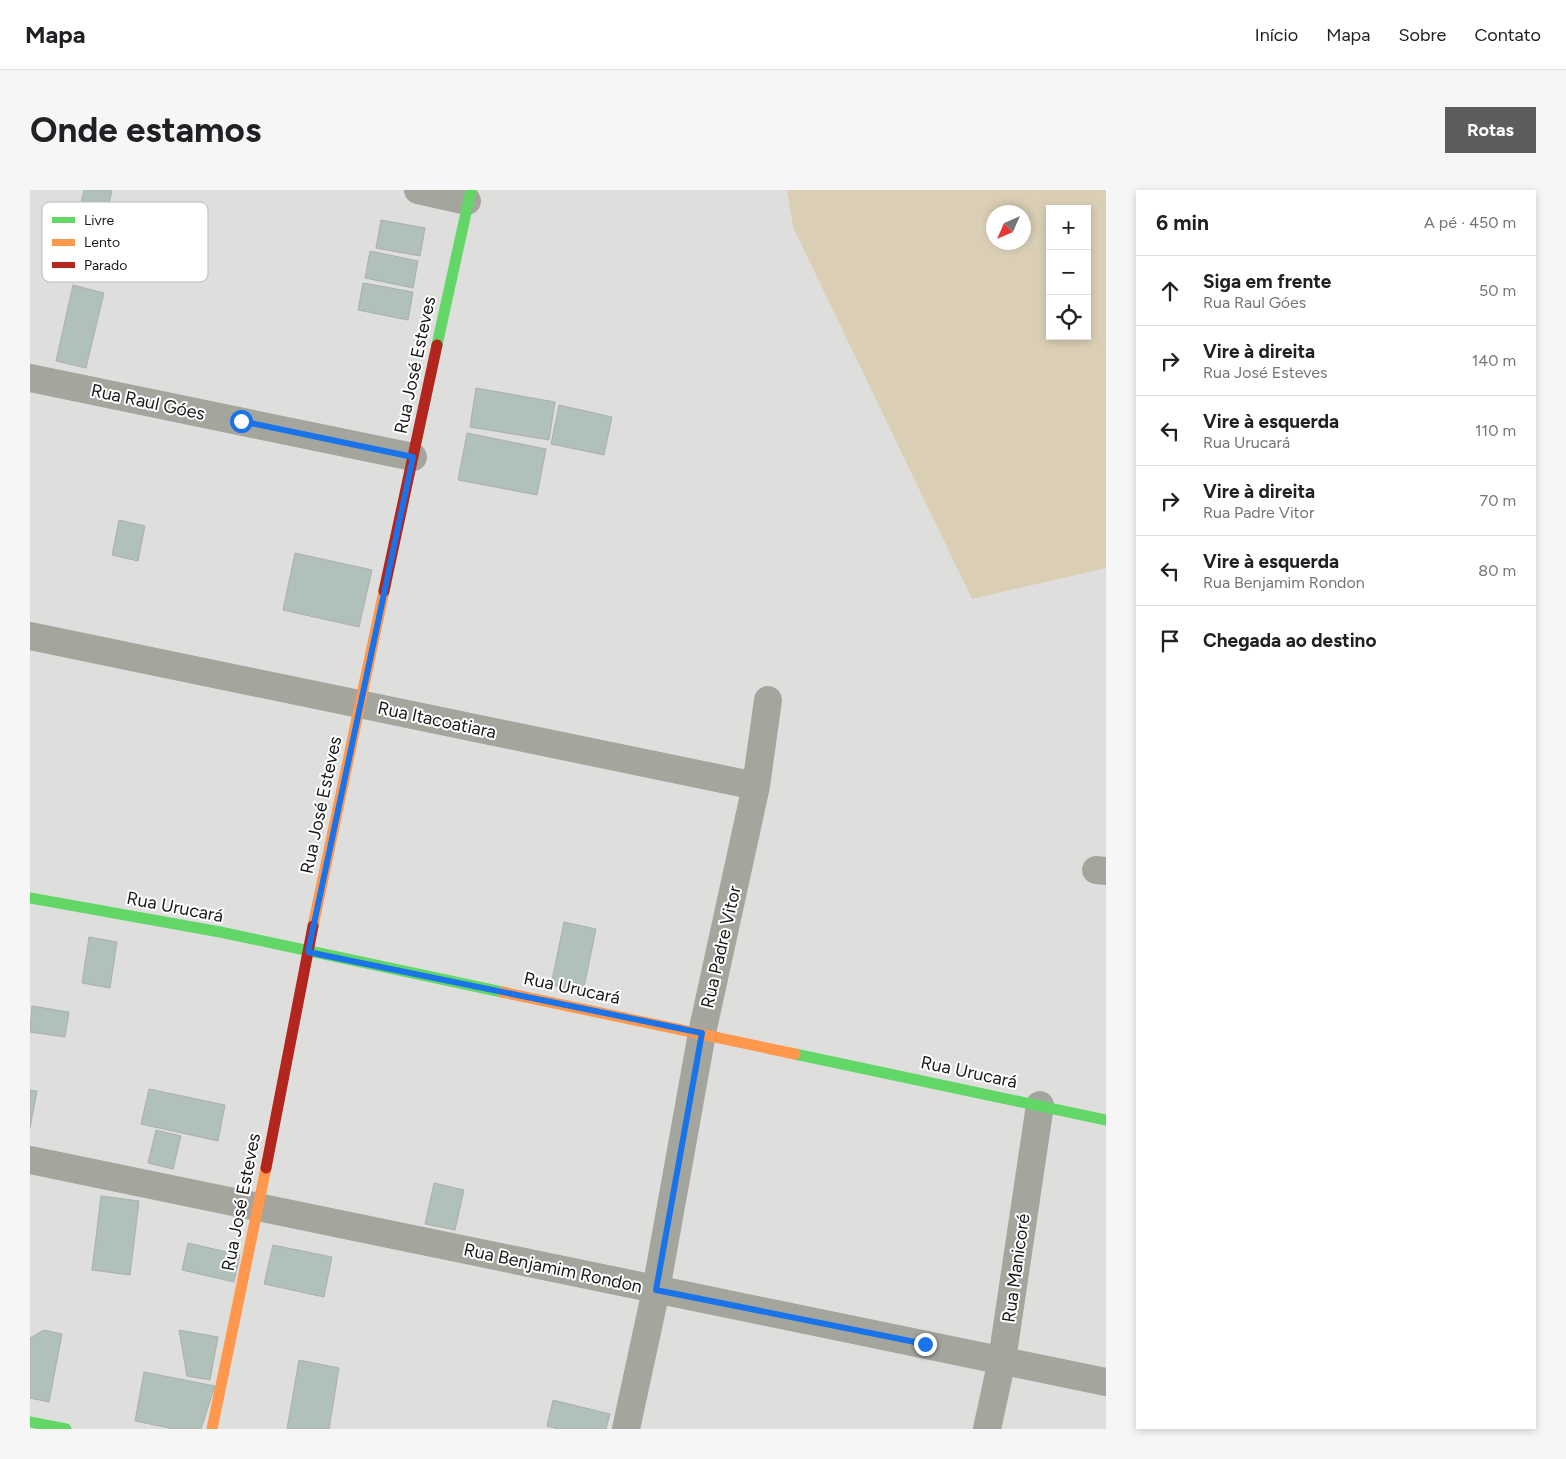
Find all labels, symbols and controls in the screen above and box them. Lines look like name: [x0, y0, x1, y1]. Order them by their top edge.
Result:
text: Mapa: [25, 20, 86, 49]
text: Início: [1255, 24, 1298, 46]
text: Mapa: [1326, 24, 1370, 46]
text: Sobre: [1398, 24, 1446, 46]
text: Contato: [1474, 24, 1541, 46]
button: Rotas: [1445, 107, 1536, 153]
text: Onde estamos: [30, 109, 261, 151]
legend: [42, 202, 208, 282]
north arrow: [986, 205, 1031, 250]
map controls: [1046, 205, 1091, 340]
button: +: [1046, 205, 1091, 250]
text: 6 min: [1156, 210, 1209, 235]
text: Livre: [84, 212, 115, 229]
text: A pé · 450 m: [1424, 213, 1516, 232]
text: Lento: [84, 234, 120, 251]
button: −: [1046, 250, 1091, 295]
text: Parado: [84, 257, 127, 274]
text: Siga em frente: [1203, 270, 1331, 293]
icon: ahead: [1156, 277, 1184, 305]
text: 50 m: [1479, 281, 1516, 300]
text: Rua Raul Góes: [1203, 293, 1306, 312]
street label: Rua José Esteves: [390, 294, 440, 436]
button: locate: [1046, 295, 1091, 340]
text: Vire à direita: [1203, 340, 1315, 363]
icon: right: [1156, 347, 1184, 375]
text: 140 m: [1472, 351, 1516, 370]
text: Rua José Esteves: [1203, 363, 1328, 382]
street label: Rua Raul Góes: [89, 379, 207, 425]
route start: [230, 410, 253, 433]
text: Vire à esquerda: [1203, 410, 1339, 433]
icon: left: [1156, 417, 1184, 445]
text: 110 m: [1475, 421, 1516, 440]
text: Rua Urucará: [1203, 433, 1290, 452]
text: Vire à direita: [1203, 480, 1315, 503]
icon: right: [1156, 487, 1184, 515]
text: 70 m: [1480, 491, 1516, 510]
text: Rua Padre Vitor: [1203, 503, 1314, 522]
text: Vire à esquerda: [1203, 550, 1339, 573]
icon: left: [1156, 557, 1184, 585]
text: 80 m: [1478, 561, 1516, 580]
text: Rua Benjamim Rondon: [1203, 573, 1365, 592]
icon: arrive: [1156, 627, 1184, 655]
text: Chegada ao destino: [1203, 629, 1376, 652]
street label: Rua Itacoatiara: [376, 697, 498, 743]
street label: Rua José Esteves: [296, 734, 346, 876]
street label: Rua Padre Vitor: [696, 884, 746, 1010]
street label: Rua Urucará: [125, 887, 225, 927]
street label: Rua Urucará: [522, 967, 622, 1009]
street label: Rua Urucará: [919, 1051, 1019, 1093]
street label: Rua José Esteves: [217, 1131, 265, 1273]
street label: Rua Manicoré: [997, 1212, 1035, 1324]
street label: Rua Benjamim Rondon: [462, 1238, 644, 1298]
route end: [914, 1333, 937, 1356]

